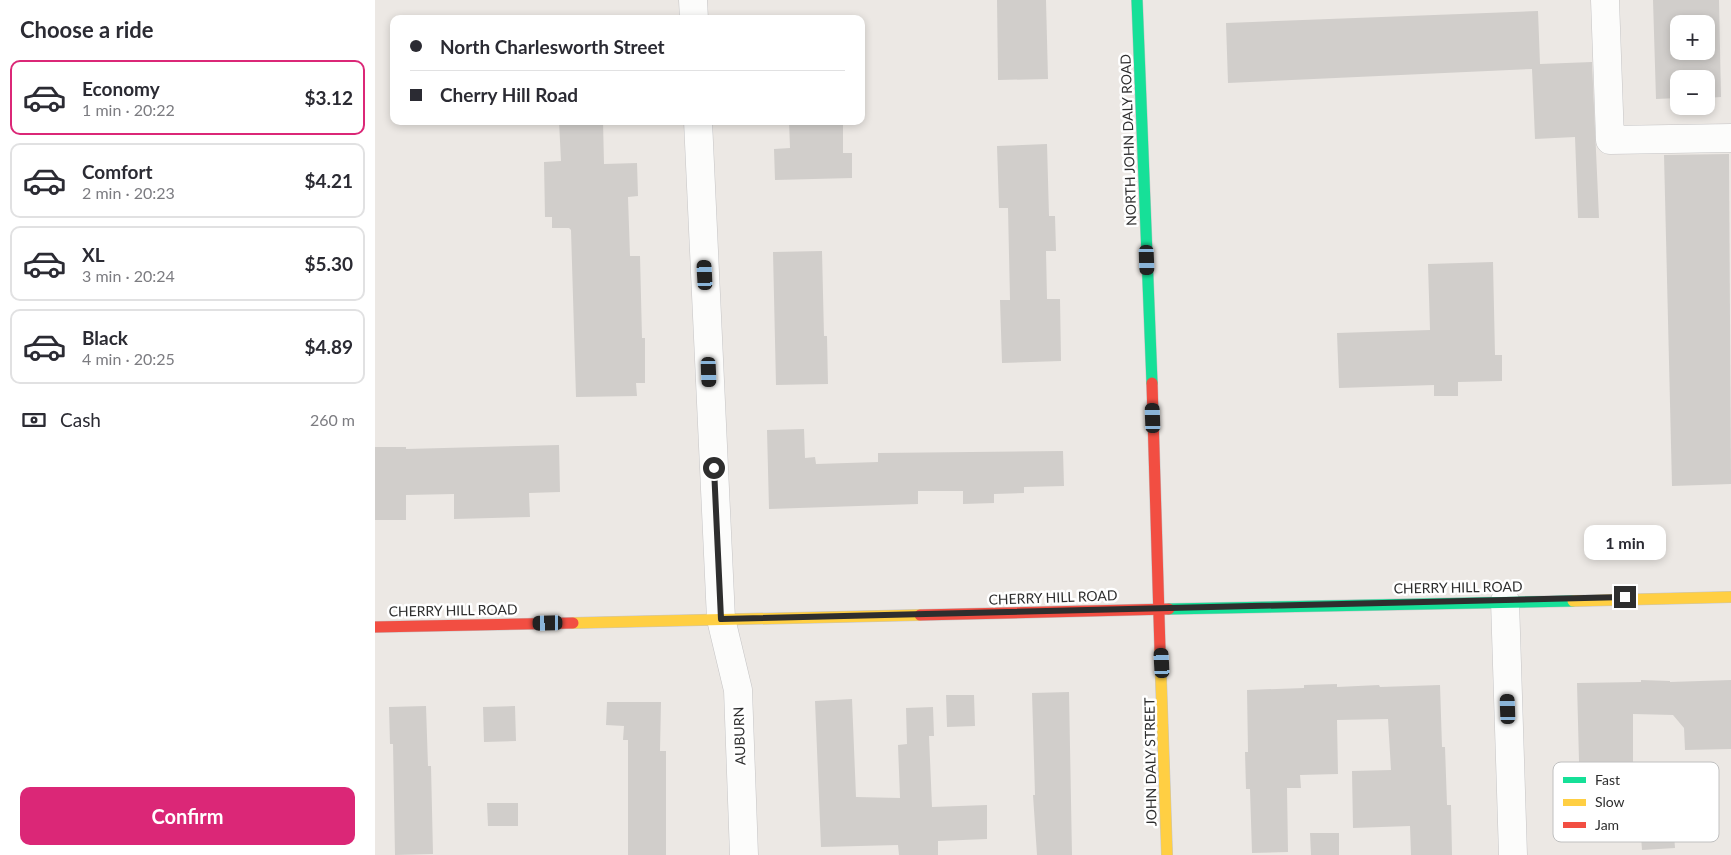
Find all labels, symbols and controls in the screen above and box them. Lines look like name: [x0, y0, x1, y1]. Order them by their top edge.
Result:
map controls: [1670, 15, 1715, 115]
button: +: [1670, 15, 1715, 60]
text: Choose a ride: [20, 16, 154, 43]
text: North Charlesworth Street: [440, 35, 665, 58]
street label: NORTH JOHN DALY ROAD: [1117, 54, 1139, 226]
button: −: [1670, 70, 1715, 115]
icon: car: [22, 75, 67, 120]
text: Economy: [82, 77, 160, 100]
text: Cherry Hill Road: [440, 83, 578, 106]
text: $3.12: [304, 86, 353, 109]
text: 1 min · 20:22: [82, 100, 175, 119]
icon: car: [22, 158, 67, 203]
text: Comfort: [82, 160, 153, 183]
text: $4.21: [304, 169, 353, 192]
text: 2 min · 20:23: [82, 183, 175, 202]
icon: car: [22, 241, 67, 286]
text: XL: [82, 243, 105, 266]
car: [1138, 245, 1155, 275]
text: $5.30: [304, 252, 353, 275]
car: [696, 260, 713, 290]
text: 3 min · 20:24: [82, 266, 175, 285]
icon: car: [22, 324, 67, 369]
text: Black: [82, 326, 128, 349]
text: $4.89: [304, 335, 353, 358]
text: 4 min · 20:25: [82, 349, 175, 368]
car: [700, 357, 717, 387]
car: [1144, 403, 1161, 433]
icon: cash: [20, 406, 48, 434]
text: Cash: [60, 408, 101, 431]
text: 260 m: [310, 410, 355, 429]
route start: [703, 457, 725, 479]
callout: 1 min: [1584, 524, 1666, 560]
text: 1 min: [1605, 533, 1645, 552]
street label: CHERRY HILL ROAD: [1393, 577, 1523, 597]
street label: CHERRY HILL ROAD: [988, 586, 1118, 608]
route end: [1614, 586, 1636, 608]
street label: CHERRY HILL ROAD: [388, 600, 518, 620]
car: [532, 615, 563, 631]
car: [1153, 648, 1170, 678]
car: [1499, 694, 1516, 724]
street label: JOHN DALY STREET: [1140, 697, 1160, 826]
street label: AUBURN: [729, 707, 749, 765]
legend: [1553, 762, 1719, 842]
text: Fast: [1595, 771, 1620, 788]
button: Confirm: [20, 787, 355, 845]
text: Slow: [1595, 793, 1625, 810]
text: Jam: [1595, 816, 1619, 833]

